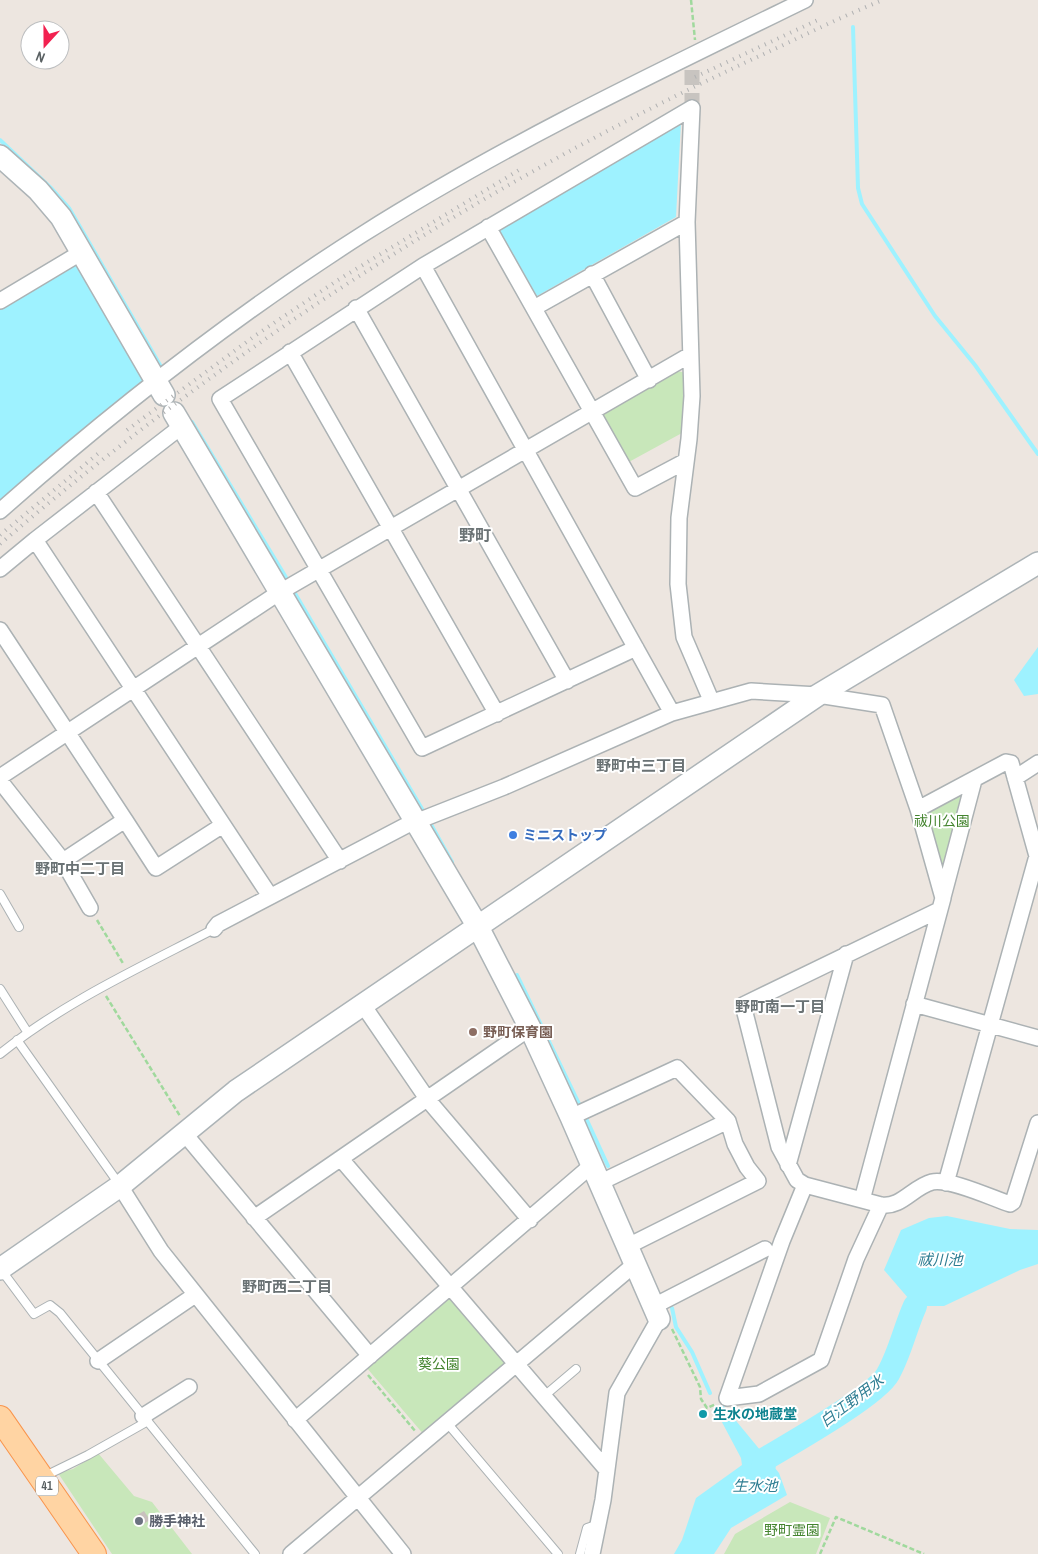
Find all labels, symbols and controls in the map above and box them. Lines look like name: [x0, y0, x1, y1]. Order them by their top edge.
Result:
north arrow: [20, 20, 70, 70]
text: N: [33, 47, 47, 67]
district label: 野町: [459, 524, 491, 546]
district label: 野町中三丁目: [596, 755, 686, 776]
park label: 祓川公園: [914, 812, 970, 830]
place label: ミニストップ: [523, 826, 607, 844]
marker: ミニストップ: [507, 829, 519, 841]
district label: 野町中二丁目: [35, 858, 125, 879]
district label: 野町南一丁目: [735, 996, 825, 1017]
place label: 野町保育園: [483, 1023, 553, 1041]
marker: 野町保育園: [467, 1026, 479, 1038]
water label: 祓川池: [917, 1249, 964, 1270]
district label: 野町西二丁目: [242, 1276, 332, 1297]
park label: 葵公園: [418, 1355, 460, 1373]
water label: 白江野用水: [815, 1368, 890, 1432]
place label: 生水の地蔵堂: [713, 1405, 797, 1423]
marker: 生水の地蔵堂: [697, 1408, 709, 1420]
water label: 生水池: [732, 1475, 779, 1496]
road number: 41: [36, 1476, 58, 1495]
place label: 勝手神社: [149, 1512, 205, 1530]
marker: 勝手神社: [133, 1515, 145, 1527]
park label: 野町霊園: [764, 1521, 820, 1539]

